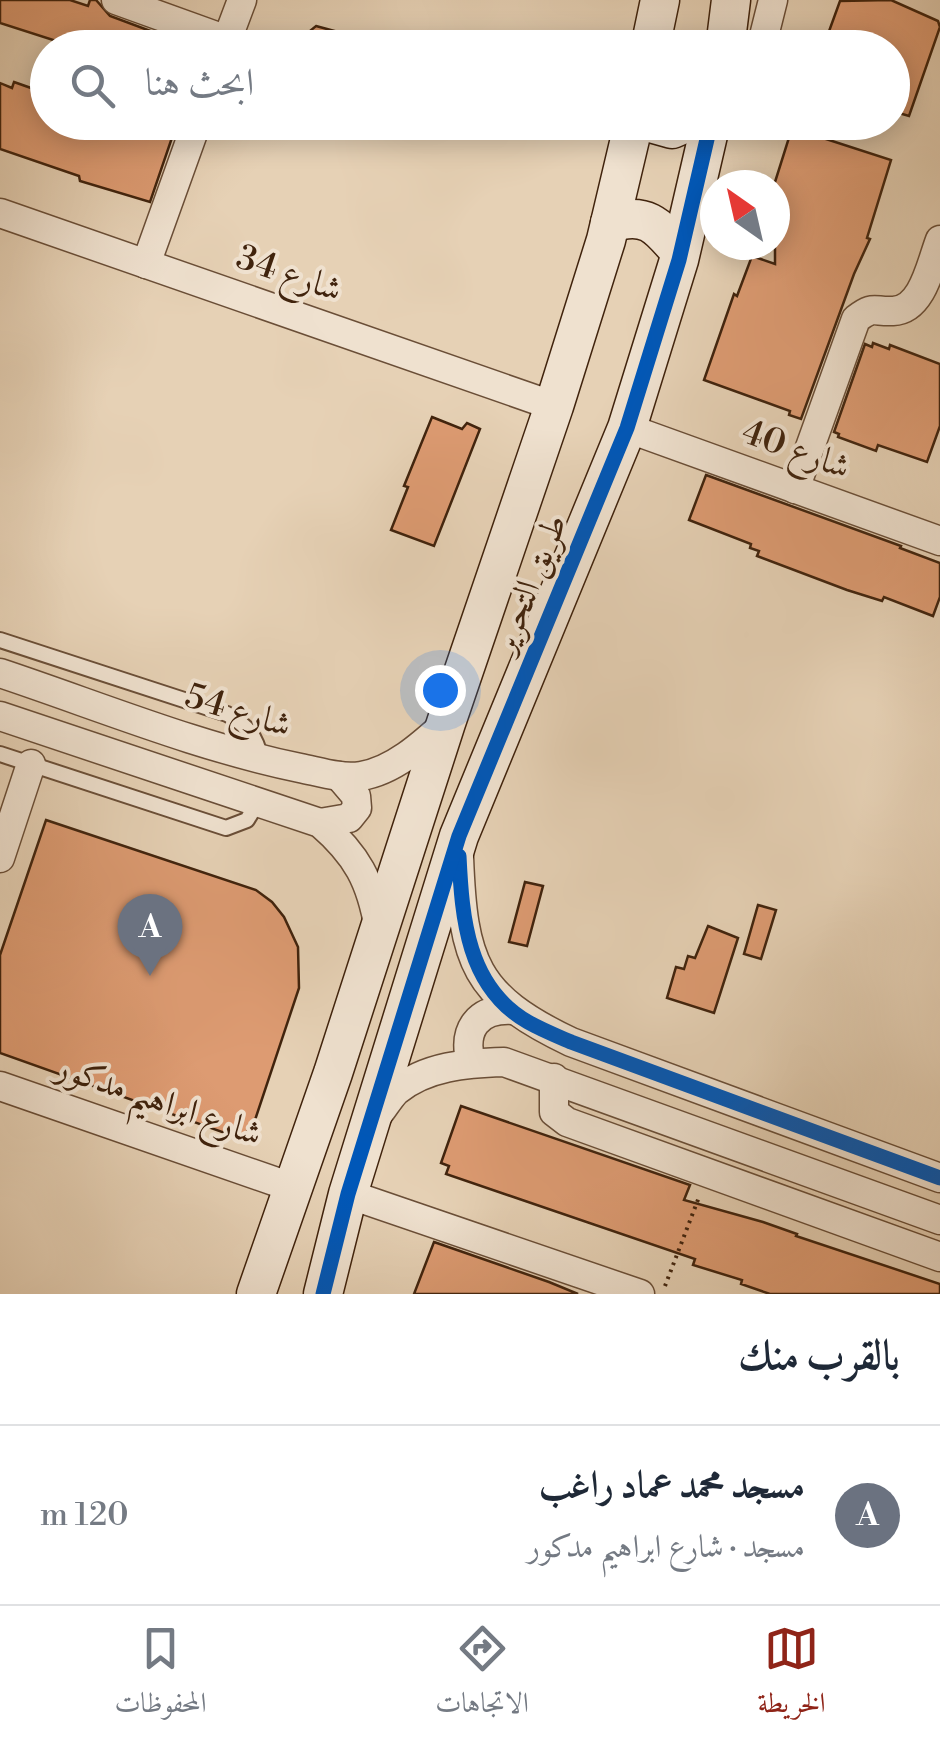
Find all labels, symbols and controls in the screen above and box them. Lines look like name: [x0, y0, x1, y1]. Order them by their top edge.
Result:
search box: [30, 30, 910, 140]
icon: search: [65, 58, 120, 113]
text: ابحث هنا: [145, 60, 254, 107]
north arrow: [700, 170, 790, 260]
street label: شارع 34: [229, 236, 347, 318]
street label: شارع 40: [734, 411, 856, 495]
street label: طريق التحرير: [482, 508, 577, 663]
your location: [415, 665, 466, 716]
street label: شارع 54: [178, 675, 296, 753]
pin: A: [118, 894, 182, 976]
street label: شارع ابراهيم مدكور: [44, 1045, 268, 1168]
text: بالقرب منك: [738, 1330, 900, 1383]
text: مسجد محمد عماد راغب: [539, 1462, 805, 1509]
text: 120 m: [40, 1495, 129, 1535]
text: A: [856, 1495, 879, 1535]
text: مسجد · شارع ابراهيم مدكور: [527, 1527, 805, 1567]
tab: المحفوظات: [114, 1621, 207, 1730]
tab: الاتجاهات: [435, 1621, 529, 1730]
tab: الخريطة: [758, 1621, 826, 1730]

